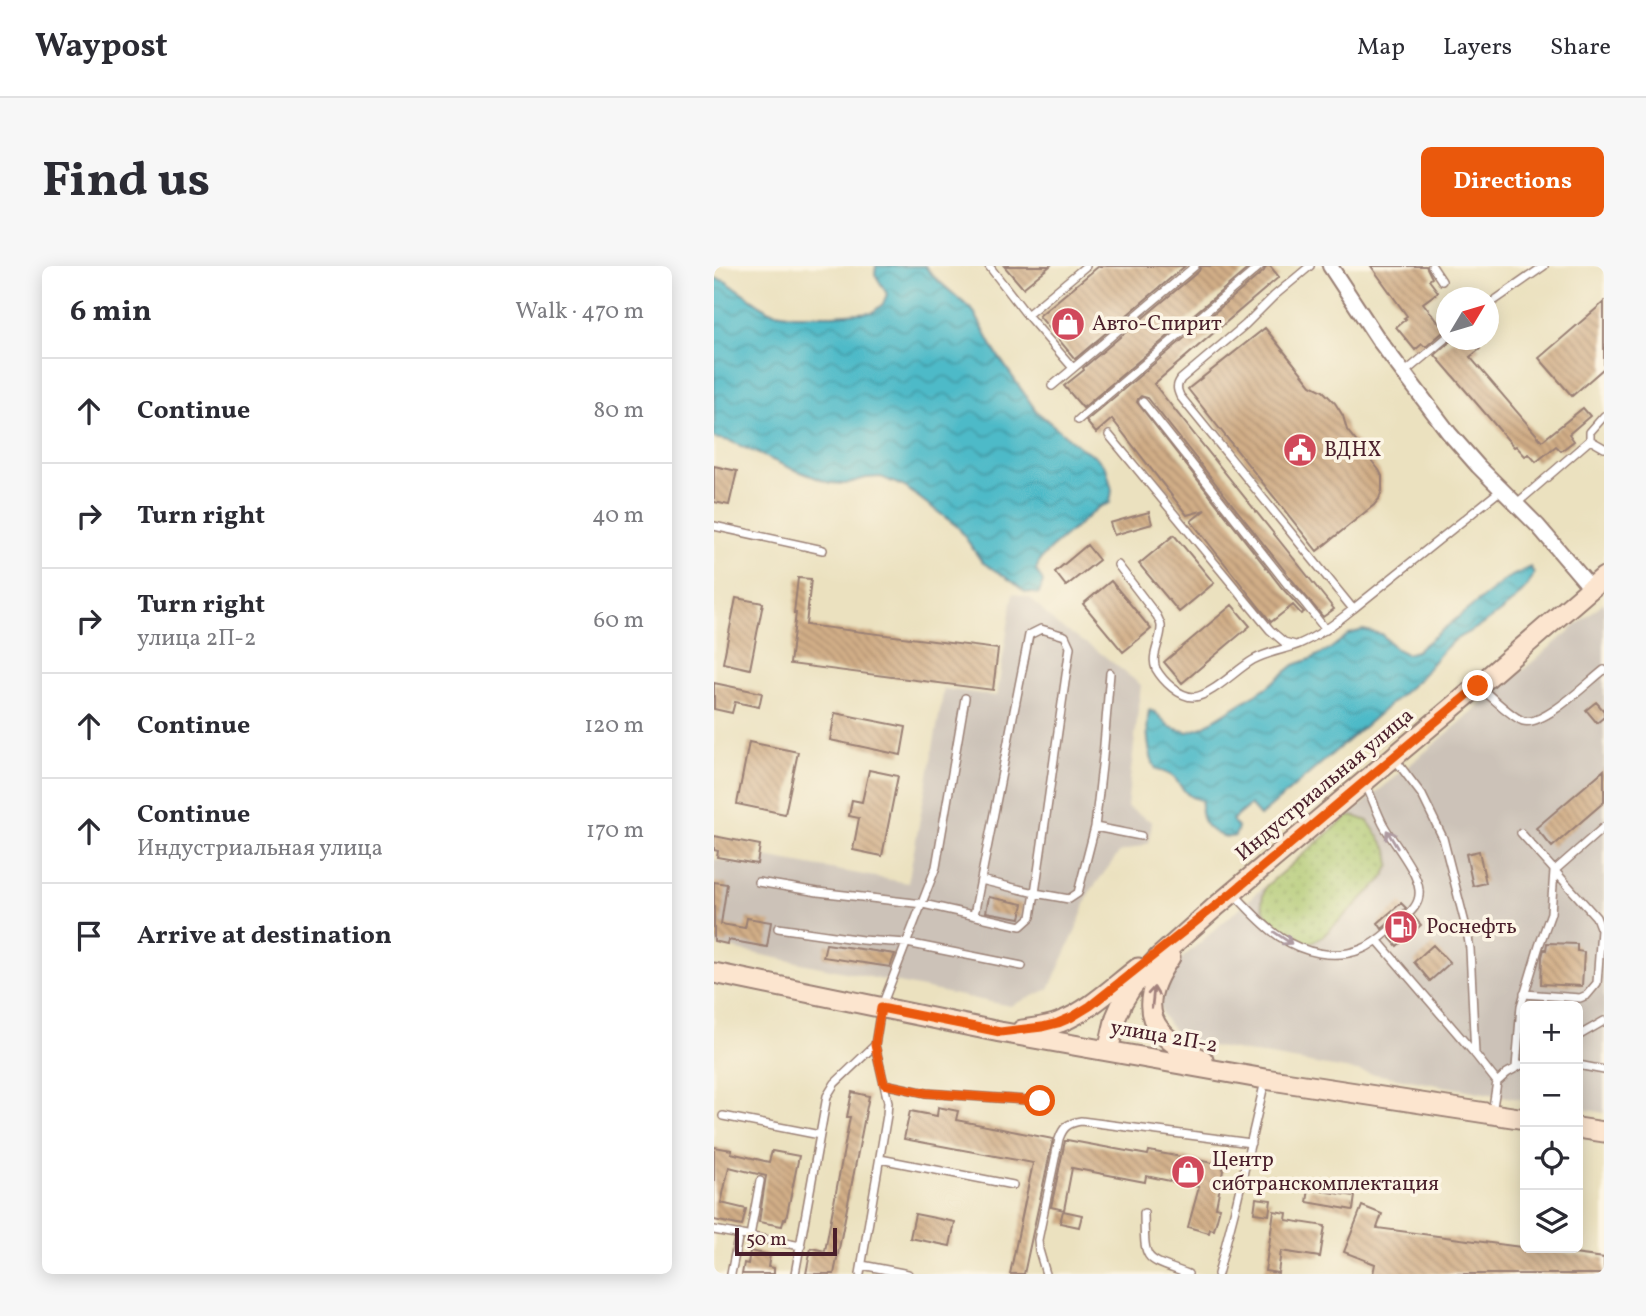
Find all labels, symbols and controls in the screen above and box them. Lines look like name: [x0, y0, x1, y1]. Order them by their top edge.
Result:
text: Waypost: [35, 25, 168, 71]
text: Map: [1357, 31, 1405, 65]
text: Layers: [1443, 31, 1512, 65]
text: Share: [1550, 31, 1611, 65]
button: Directions: [1421, 147, 1604, 217]
text: Find us: [42, 148, 210, 217]
north arrow: [1436, 287, 1499, 350]
text: 6 min: [70, 291, 152, 333]
text: Walk · 470 m: [515, 296, 644, 328]
shop icon: Авто-Спирит: [1049, 305, 1087, 343]
place label: Авто-Спирит: [1092, 310, 1222, 339]
icon: ahead: [70, 392, 108, 430]
text: Continue: [137, 393, 250, 429]
text: 80 m: [594, 395, 644, 427]
public building icon: ВДНХ: [1281, 431, 1319, 469]
place label: ВДНХ: [1324, 436, 1381, 465]
icon: right: [70, 497, 108, 535]
text: Turn right: [137, 498, 265, 534]
text: 40 m: [592, 500, 644, 532]
text: Turn right: [137, 587, 265, 623]
icon: right: [70, 602, 108, 640]
text: 60 m: [594, 605, 644, 637]
text: улица 2П-2: [137, 623, 256, 655]
route end: [1462, 670, 1493, 701]
street label: Индустриальная улица: [1230, 702, 1420, 868]
icon: ahead: [70, 707, 108, 745]
text: Continue: [137, 708, 250, 744]
text: 120 m: [584, 710, 644, 742]
text: Continue: [137, 797, 250, 833]
icon: ahead: [70, 812, 108, 850]
text: 170 m: [586, 815, 644, 847]
one-way arrow: [1385, 830, 1399, 850]
text: Индустриальная улица: [137, 833, 383, 865]
fuel station icon: Роснефть: [1382, 908, 1420, 946]
place label: Роснефть: [1426, 913, 1517, 942]
icon: arrive: [70, 917, 108, 955]
text: Arrive at destination: [137, 918, 392, 954]
one-way arrow: [1273, 931, 1292, 946]
one-way arrow: [1146, 986, 1159, 1009]
map controls: [1520, 1001, 1583, 1253]
button: +: [1520, 1001, 1583, 1064]
street label: улица 2П-2: [1108, 1013, 1220, 1061]
button: −: [1520, 1064, 1583, 1127]
route start: [1024, 1085, 1055, 1116]
button: locate: [1520, 1127, 1583, 1190]
place label: Центр сибтранскомплектация: [1212, 1146, 1439, 1199]
shop icon: Центр сибтранскомплектация: [1169, 1153, 1207, 1191]
button: layers: [1520, 1190, 1583, 1253]
scale bar: [735, 1225, 836, 1257]
text: 50 m: [746, 1227, 787, 1253]

